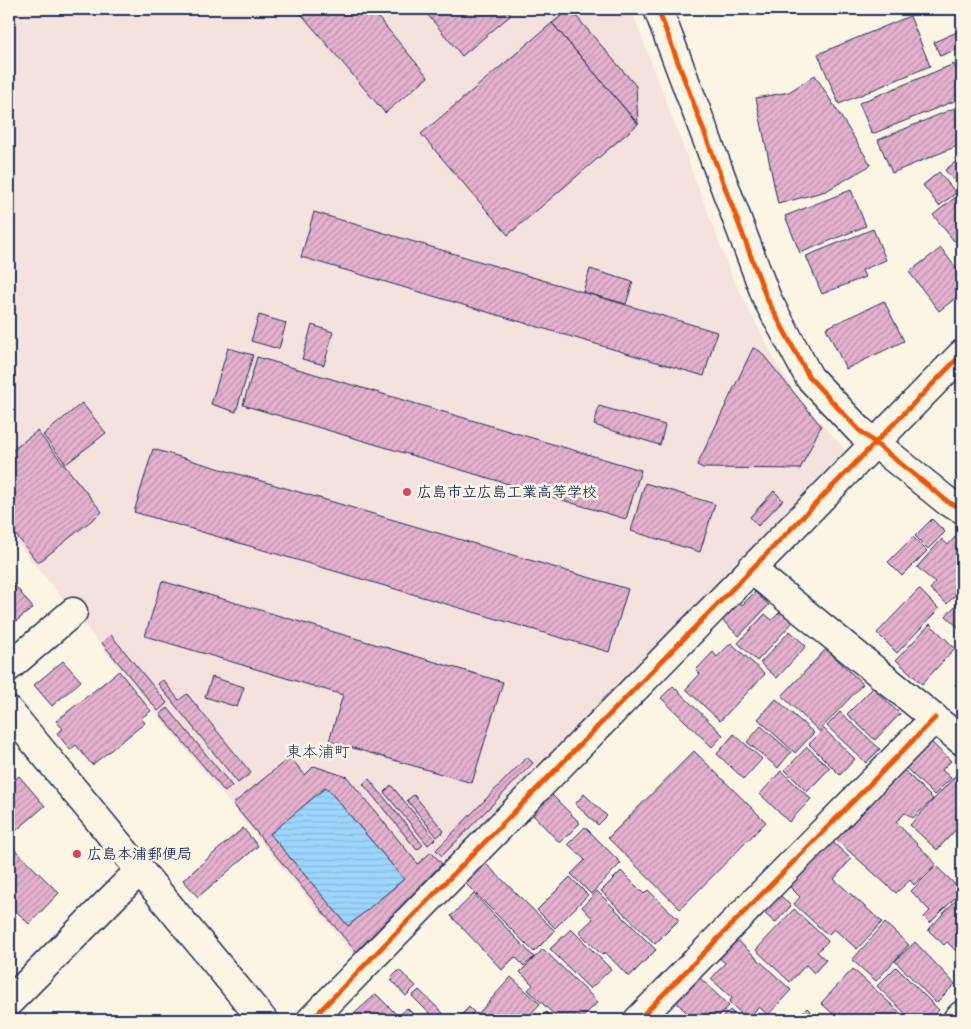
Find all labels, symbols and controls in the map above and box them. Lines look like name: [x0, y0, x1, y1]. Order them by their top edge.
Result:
place label: 広島市立広島工業高等学校: [417, 482, 597, 503]
marker: 広島市立広島工業高等学校: [401, 486, 413, 498]
district label: 東本浦町: [286, 741, 350, 763]
place label: 広島本浦郵便局: [87, 844, 192, 865]
marker: 広島本浦郵便局: [71, 848, 83, 860]

